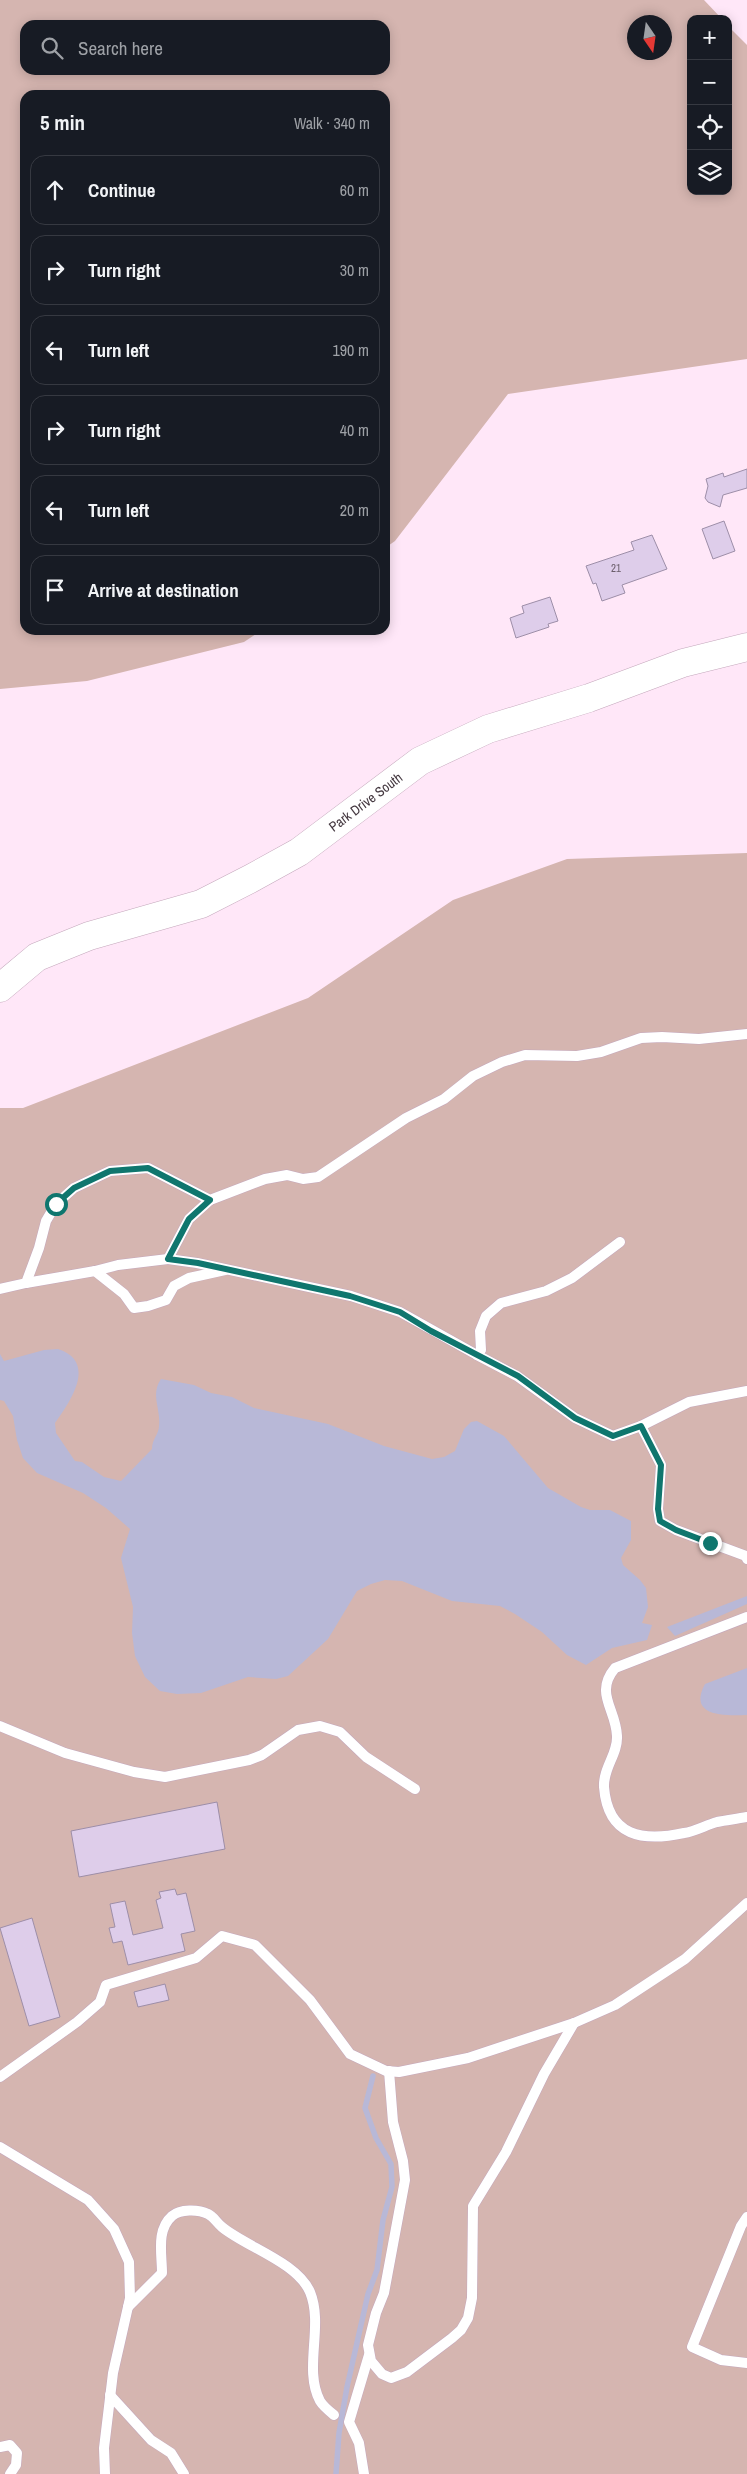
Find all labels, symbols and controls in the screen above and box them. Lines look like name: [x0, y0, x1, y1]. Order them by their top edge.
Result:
north arrow: [627, 15, 672, 60]
map controls: [687, 15, 732, 195]
button: +: [687, 15, 732, 60]
search box: [20, 20, 390, 75]
icon: search: [38, 34, 66, 62]
text: Search here: [78, 35, 163, 61]
button: −: [687, 60, 732, 105]
button: locate: [687, 105, 732, 150]
text: 5 min: [40, 108, 85, 137]
text: Walk · 340 m: [294, 112, 370, 134]
button: layers: [687, 150, 732, 195]
icon: ahead: [41, 176, 69, 204]
text: Continue: [88, 177, 156, 203]
text: 60 m: [340, 179, 369, 201]
icon: right: [41, 256, 69, 284]
text: Turn right: [88, 257, 160, 283]
text: 30 m: [340, 259, 369, 281]
icon: left: [41, 336, 69, 364]
text: Turn left: [88, 337, 149, 363]
text: 190 m: [333, 339, 369, 361]
icon: right: [41, 416, 69, 444]
text: Turn right: [88, 417, 160, 443]
text: 40 m: [340, 419, 369, 441]
icon: left: [41, 496, 69, 524]
text: Turn left: [88, 497, 149, 523]
text: 20 m: [340, 499, 369, 521]
house number: 21: [611, 561, 621, 575]
icon: arrive: [41, 576, 69, 604]
text: Arrive at destination: [88, 577, 239, 603]
street label: Park Drive South: [325, 768, 406, 835]
route start: [45, 1193, 68, 1216]
route end: [699, 1532, 722, 1555]

